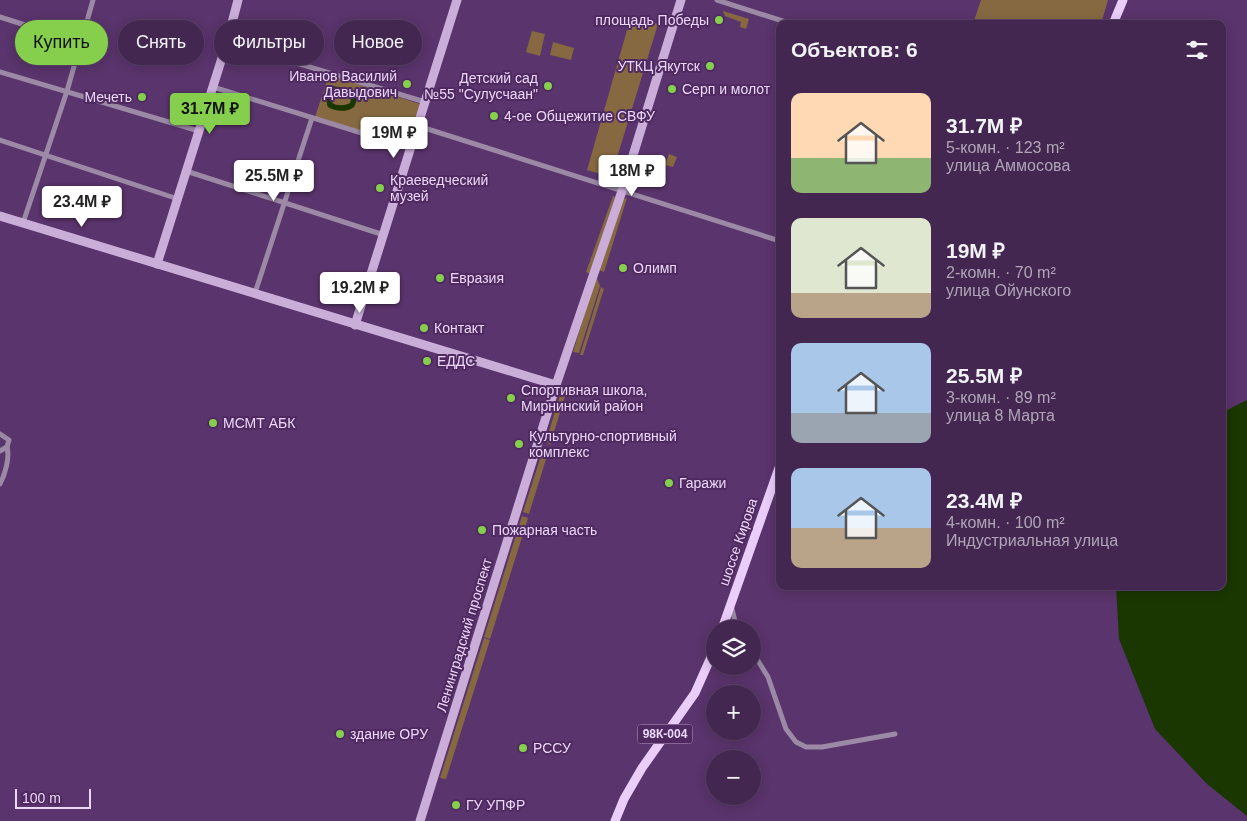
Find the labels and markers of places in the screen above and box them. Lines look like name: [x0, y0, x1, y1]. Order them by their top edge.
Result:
place label: площадь Победы: [595, 12, 709, 28]
marker: площадь Победы: [713, 14, 725, 26]
place label: УТКЦ Якутск: [617, 58, 701, 74]
marker: УТКЦ Якутск: [704, 60, 716, 72]
place label: Иванов Василий Давыдович: [289, 68, 397, 100]
place label: Детский сад №55 "Сулусчаан": [424, 70, 538, 102]
marker: Иванов Василий Давыдович: [401, 78, 413, 90]
marker: Детский сад №55 "Сулусчаан": [542, 80, 554, 92]
place label: Серп и молот: [682, 81, 771, 97]
marker: Серп и молот: [666, 83, 678, 95]
place label: Мечеть: [85, 89, 132, 105]
marker: Мечеть: [136, 91, 148, 103]
pin: 31.7M ₽: [164, 92, 256, 135]
place label: 4-ое Общежитие СВФУ: [504, 108, 655, 124]
marker: 4-ое Общежитие СВФУ: [488, 110, 500, 122]
pin: 19M ₽: [359, 116, 429, 159]
pin: 18M ₽: [597, 154, 667, 197]
pin: 25.5M ₽: [228, 160, 320, 202]
place label: Краеведческий музей: [390, 172, 488, 204]
marker: Краеведческий музей: [374, 182, 386, 194]
pin: 23.4M ₽: [36, 186, 128, 228]
place label: Олимп: [633, 260, 677, 276]
marker: Олимп: [617, 262, 629, 274]
place label: Евразия: [450, 270, 504, 286]
pin: 19.2M ₽: [314, 272, 406, 314]
marker: Евразия: [434, 272, 446, 284]
place label: Контакт: [434, 320, 485, 336]
marker: Контакт: [418, 322, 430, 334]
place label: ЕДДС: [437, 353, 475, 369]
marker: ЕДДС: [421, 355, 433, 367]
place label: Спортивная школа, Мирнинский район: [521, 382, 647, 414]
marker: Спортивная школа, Мирнинский район: [505, 392, 517, 404]
place label: МСМТ АБК: [223, 415, 296, 431]
marker: МСМТ АБК: [207, 417, 219, 429]
place label: Культурно-спортивный комплекс: [529, 428, 677, 460]
marker: Культурно-спортивный комплекс: [513, 438, 525, 450]
place label: Гаражи: [679, 475, 726, 491]
marker: Гаражи: [663, 477, 675, 489]
place label: Пожарная часть: [492, 522, 597, 538]
marker: Пожарная часть: [476, 524, 488, 536]
place label: здание ОРУ: [350, 726, 428, 742]
marker: здание ОРУ: [334, 728, 346, 740]
place label: РССУ: [533, 740, 571, 756]
marker: РССУ: [517, 742, 529, 754]
place label: ГУ УПФР: [466, 797, 525, 813]
marker: ГУ УПФР: [450, 799, 462, 811]

